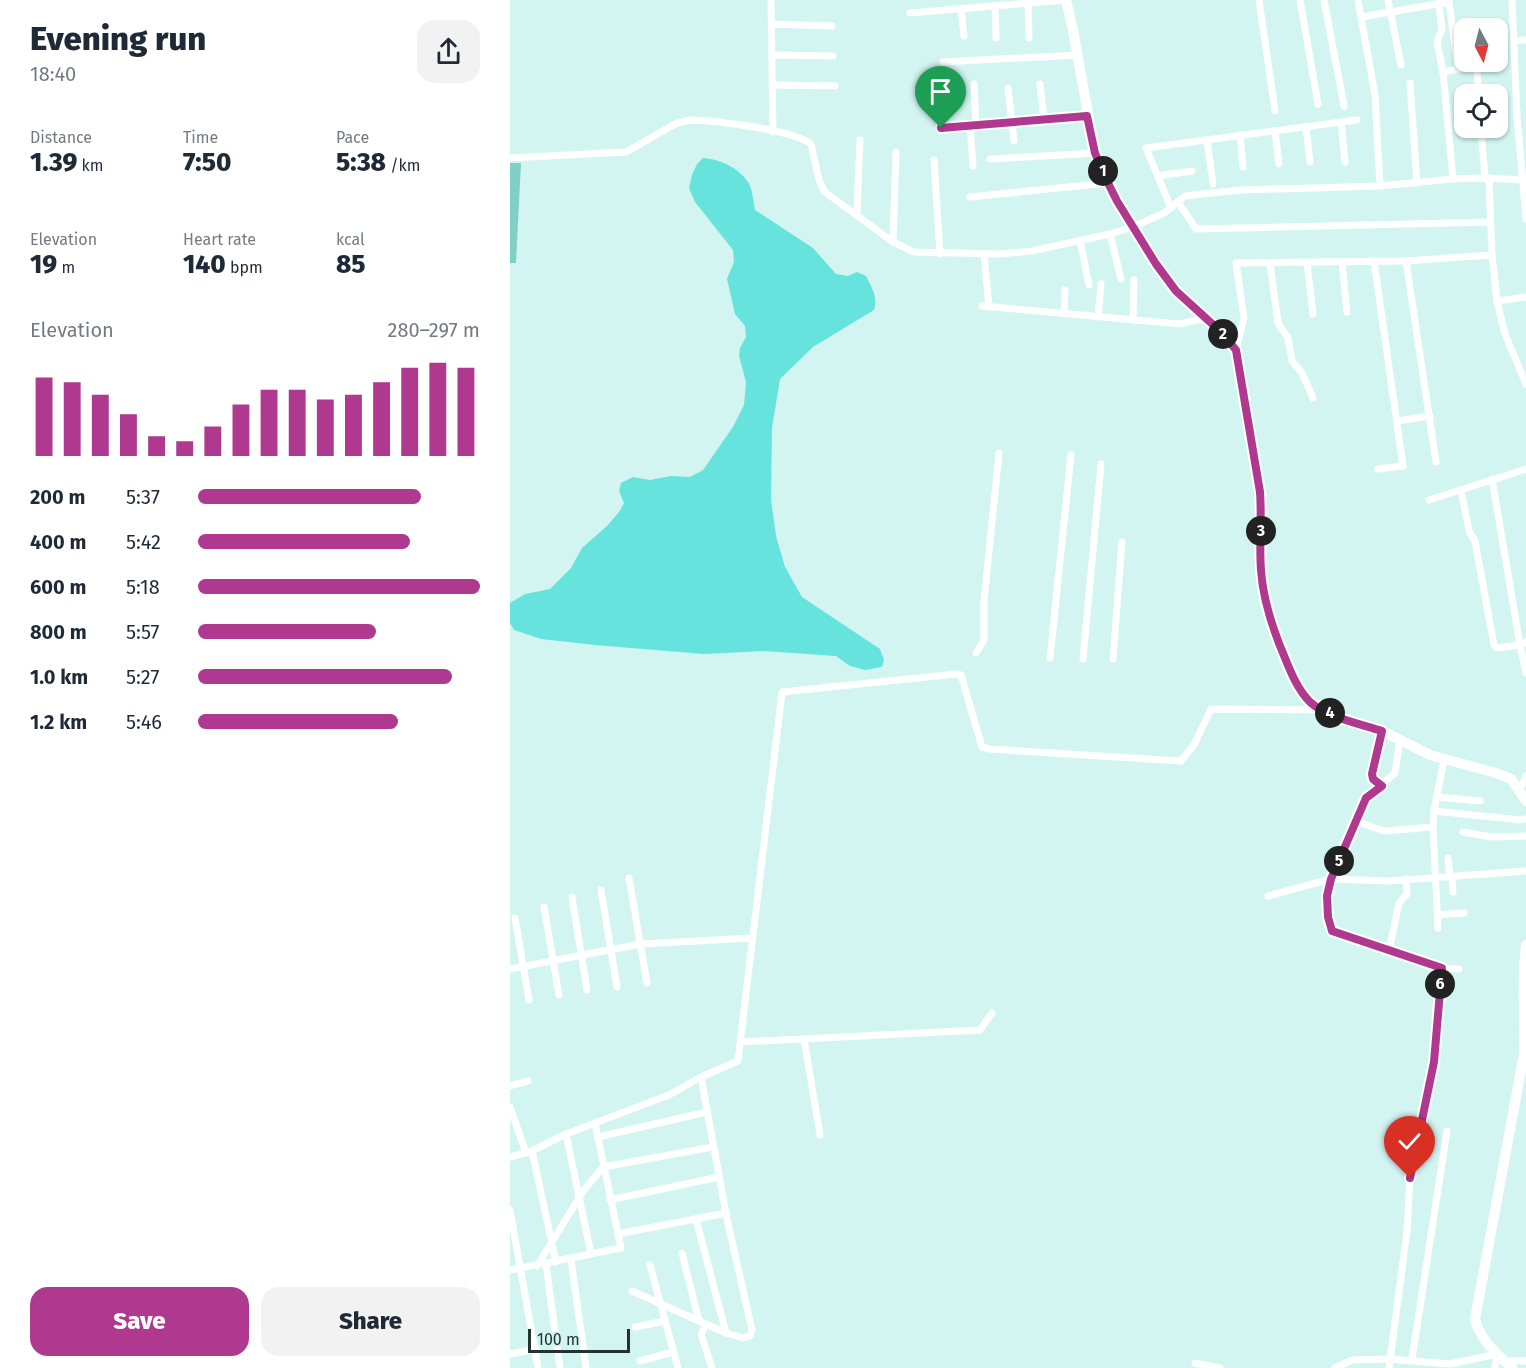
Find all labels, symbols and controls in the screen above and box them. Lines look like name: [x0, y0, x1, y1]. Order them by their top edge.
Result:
north arrow: [1454, 18, 1508, 72]
map controls: [1454, 18, 1508, 138]
text: Evening run: [30, 19, 206, 59]
button: share: [417, 20, 480, 83]
text: 18:40: [30, 62, 76, 86]
pin: [915, 66, 966, 128]
icon: arrive: [924, 75, 957, 108]
button: locate: [1454, 84, 1508, 138]
text: Distance: [30, 128, 92, 147]
text: Time: [183, 128, 218, 147]
text: Pace: [336, 128, 369, 147]
text: 1.39: [30, 147, 77, 178]
text: 7:50: [183, 147, 231, 178]
text: 5:38: [336, 147, 386, 178]
text: km: [77, 156, 103, 175]
text: /km: [386, 156, 420, 175]
pin: 1: [1088, 156, 1118, 186]
text: 1: [1099, 161, 1107, 180]
text: Elevation: [30, 230, 97, 249]
text: Heart rate: [183, 230, 256, 249]
text: kcal: [336, 230, 365, 249]
text: 19: [30, 249, 57, 280]
text: 140: [183, 249, 226, 280]
text: 85: [336, 249, 366, 280]
text: m: [57, 258, 75, 277]
text: bpm: [226, 258, 263, 277]
text: Elevation: [30, 318, 114, 342]
text: 280–297 m: [388, 318, 480, 342]
pin: 2: [1208, 319, 1238, 349]
text: 2: [1219, 324, 1227, 343]
text: 200 m: [30, 485, 85, 509]
text: 5:37: [126, 485, 160, 509]
pin: 3: [1246, 516, 1276, 546]
text: 3: [1257, 521, 1265, 540]
text: 400 m: [30, 530, 86, 554]
text: 5:42: [126, 530, 161, 554]
text: 600 m: [30, 575, 86, 599]
text: 5:18: [126, 575, 160, 599]
text: 800 m: [30, 620, 87, 644]
text: 5:57: [126, 620, 159, 644]
text: 1.0 km: [30, 665, 88, 689]
text: 5:27: [126, 665, 159, 689]
pin: 4: [1315, 698, 1345, 728]
text: 4: [1325, 703, 1335, 722]
text: 1.2 km: [30, 710, 87, 734]
text: 5:46: [126, 710, 162, 734]
pin: 5: [1324, 846, 1354, 876]
text: 5: [1335, 851, 1343, 870]
pin: 6: [1425, 969, 1455, 999]
text: 6: [1435, 974, 1445, 993]
pin: [1384, 1116, 1435, 1178]
icon: check: [1393, 1125, 1426, 1158]
button: Save: [30, 1287, 249, 1356]
button: Share: [261, 1287, 480, 1356]
scale bar: [528, 1326, 630, 1354]
text: 100 m: [537, 1330, 580, 1349]

